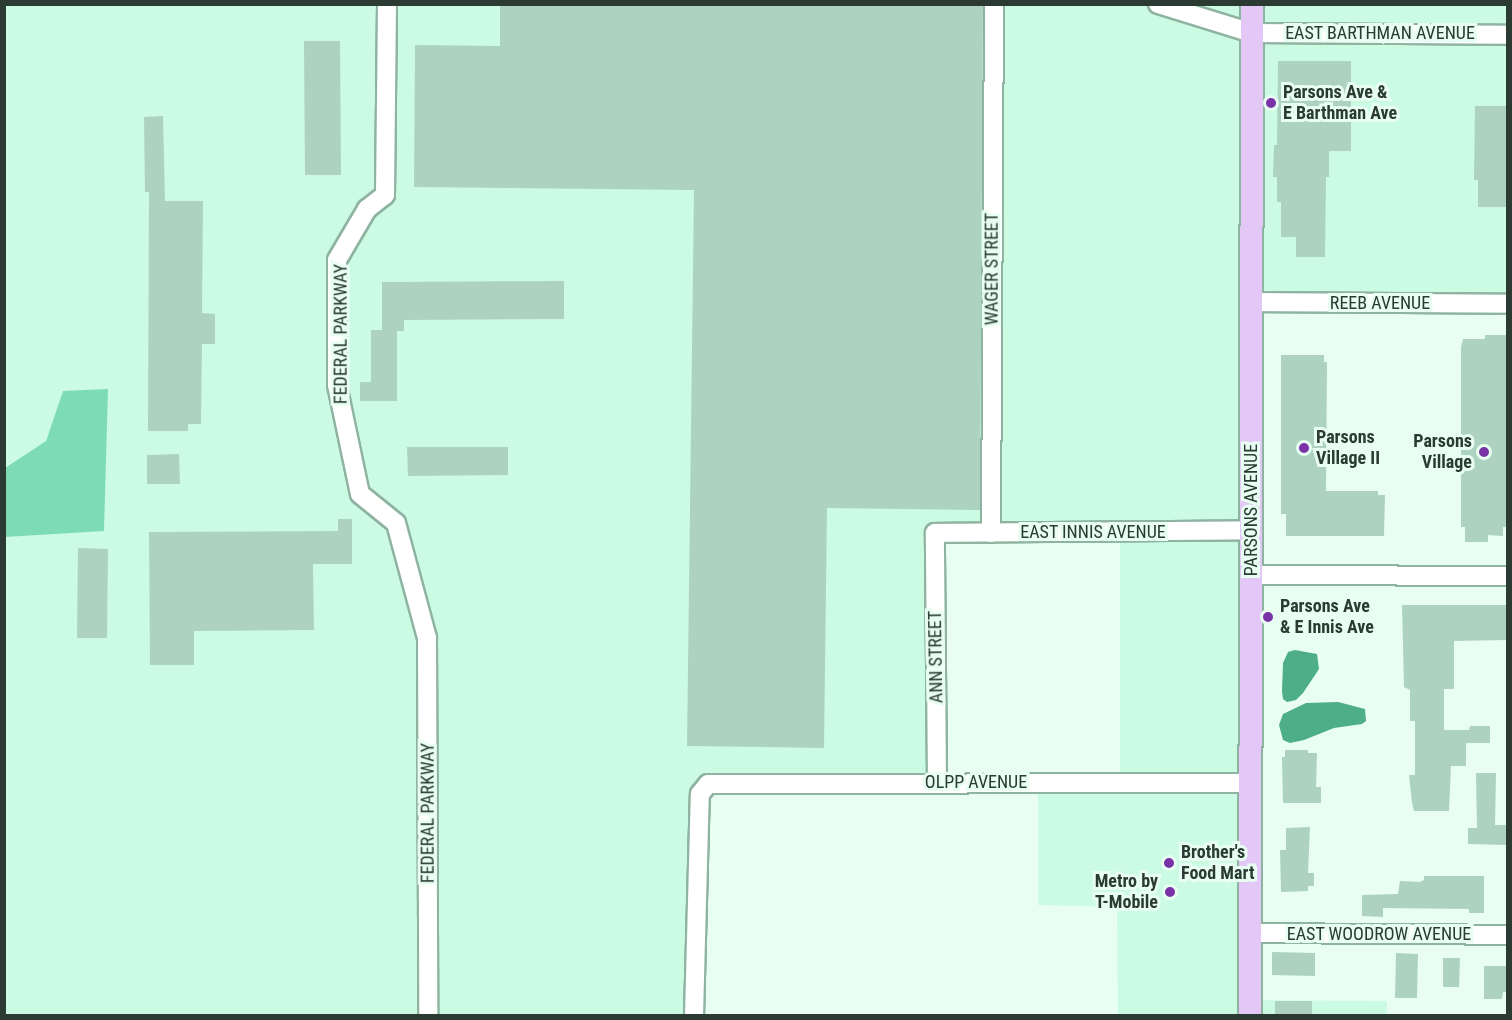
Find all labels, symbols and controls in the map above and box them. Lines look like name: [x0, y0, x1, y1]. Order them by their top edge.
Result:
street label: EAST BARTHMAN AVENUE: [1285, 22, 1475, 44]
place label: Parsons Ave & E Barthman Ave: [1283, 82, 1397, 124]
marker: Parsons Ave & E Barthman Ave: [1264, 96, 1278, 110]
street label: WAGER STREET: [981, 213, 1003, 325]
street label: FEDERAL PARKWAY: [330, 264, 352, 404]
street label: REEB AVENUE: [1330, 292, 1430, 314]
place label: Parsons Village II: [1316, 427, 1380, 470]
place label: Parsons Village: [1413, 431, 1472, 474]
marker: Parsons Village II: [1297, 441, 1311, 455]
street label: PARSONS AVENUE: [1240, 444, 1262, 576]
marker: Parsons Village: [1477, 445, 1491, 459]
street label: EAST INNIS AVENUE: [1020, 521, 1166, 543]
place label: Parsons Ave & E Innis Ave: [1280, 596, 1374, 638]
marker: Parsons Ave & E Innis Ave: [1261, 610, 1275, 624]
street label: ANN STREET: [924, 611, 948, 703]
street label: FEDERAL PARKWAY: [417, 743, 439, 883]
street label: OLPP AVENUE: [925, 771, 1027, 793]
place label: Brother's Food Mart: [1181, 842, 1254, 884]
marker: Brother's Food Mart: [1162, 856, 1176, 870]
place label: Metro by T-Mobile: [1095, 871, 1158, 914]
marker: Metro by T-Mobile: [1163, 885, 1177, 899]
street label: EAST WOODROW AVENUE: [1287, 923, 1471, 945]

